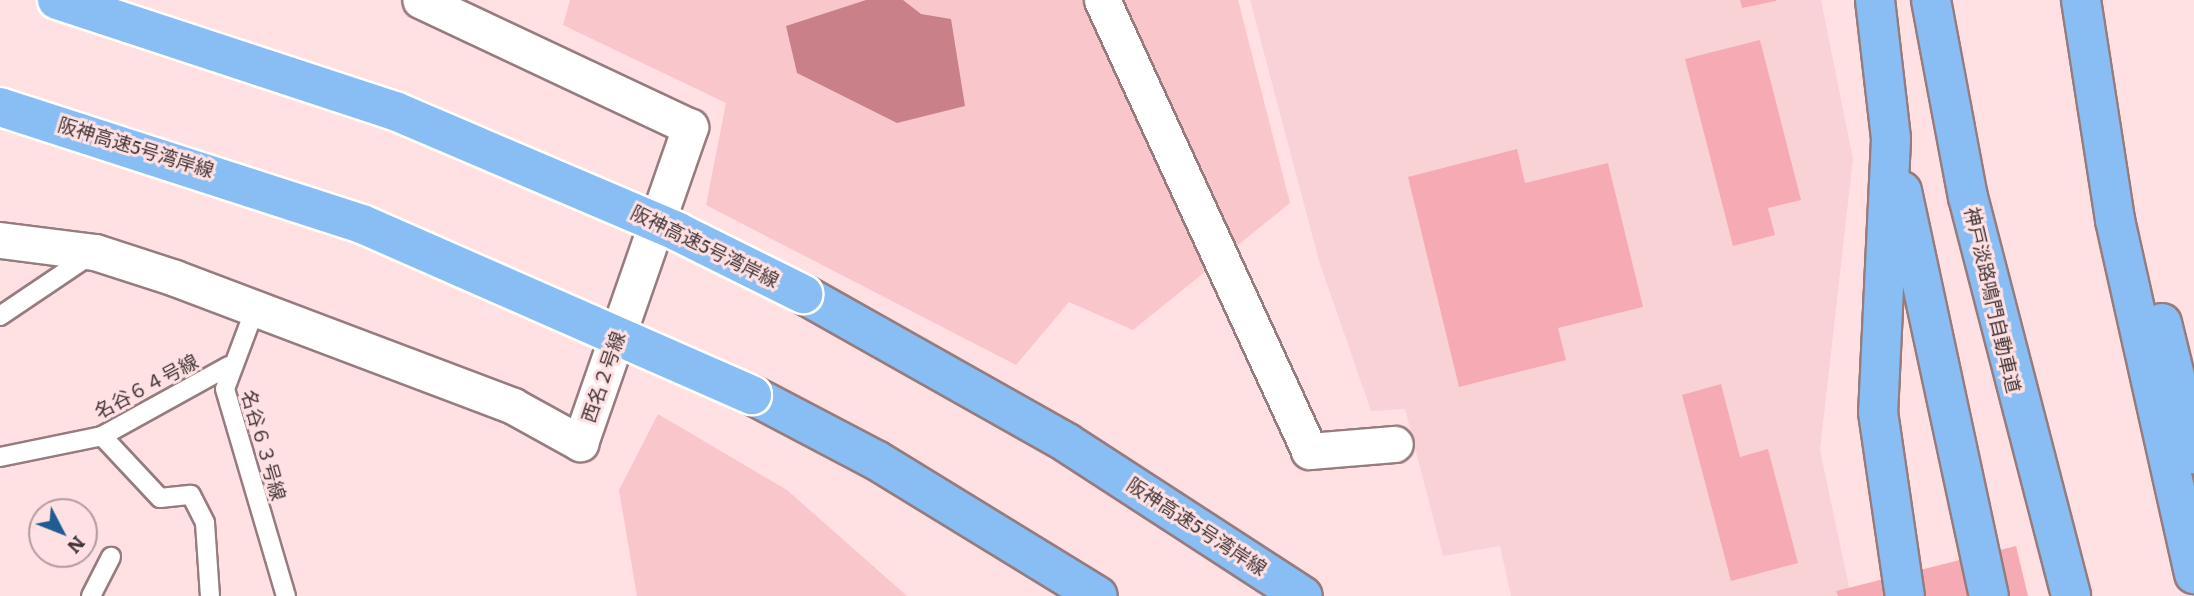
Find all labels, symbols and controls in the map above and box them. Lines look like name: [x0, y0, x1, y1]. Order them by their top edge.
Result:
street label: 阪神高速5号湾岸線: [55, 112, 217, 182]
street label: 阪神高速5号湾岸線: [627, 200, 783, 292]
street label: 神戸淡路鳴門自動車道: [1961, 205, 2025, 395]
street label: 西名２号線: [577, 328, 629, 426]
street label: 名谷６４号線: [90, 349, 202, 423]
street label: 名谷６３号線: [237, 387, 291, 503]
street label: 阪神高速5号湾岸線: [1123, 472, 1271, 580]
north arrow: [28, 498, 98, 568]
text: N: [61, 530, 93, 561]

